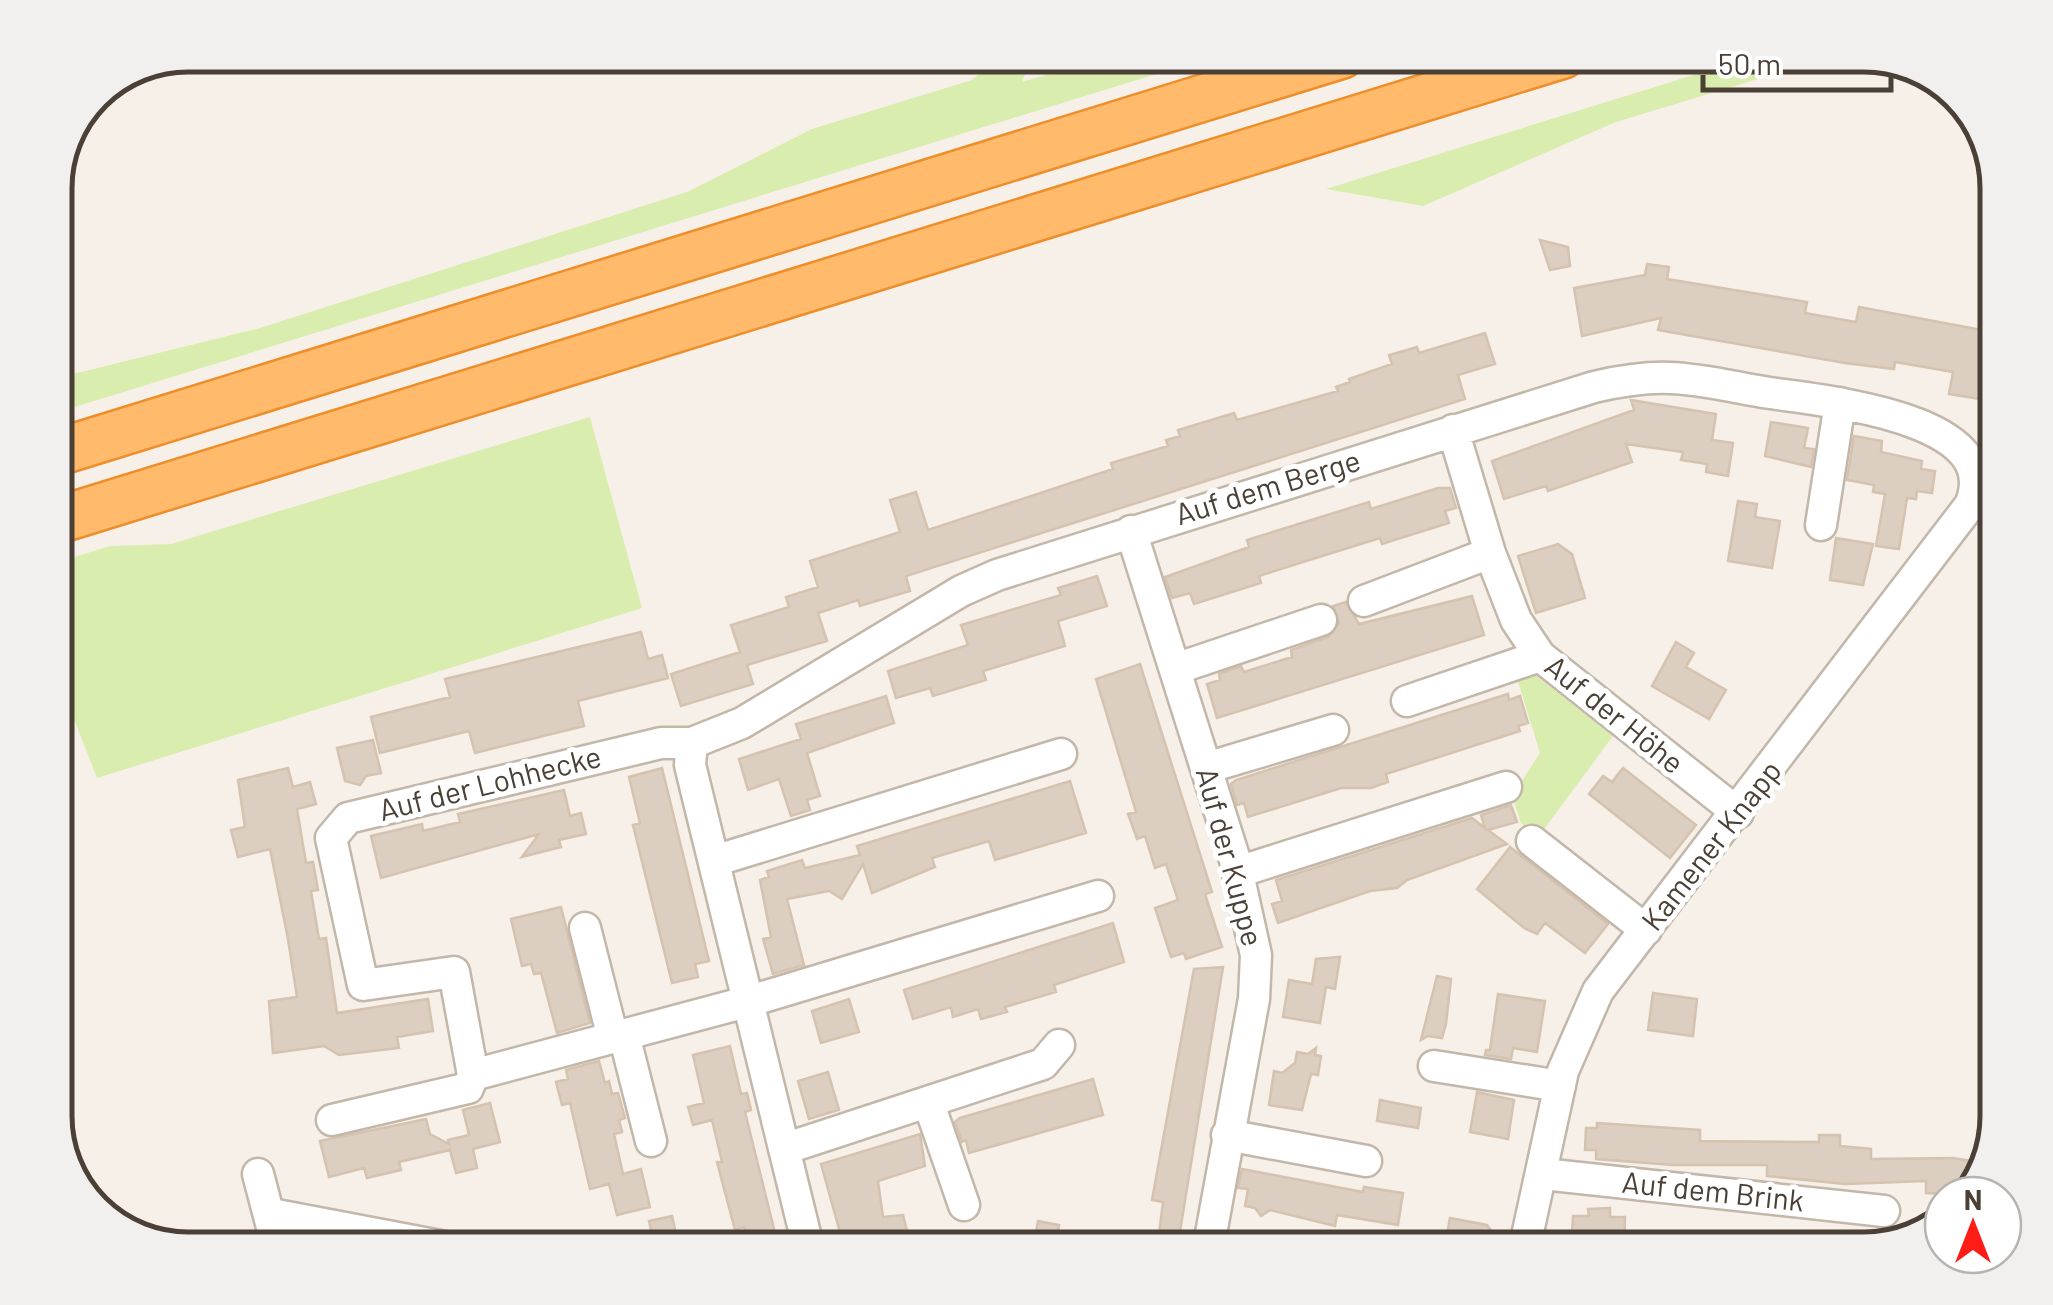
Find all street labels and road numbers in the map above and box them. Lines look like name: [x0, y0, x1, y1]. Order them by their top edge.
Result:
street label: Auf dem Berge: [1171, 441, 1364, 531]
street label: Auf der Höhe: [1539, 647, 1692, 780]
street label: Auf der Lohhecke: [375, 737, 604, 827]
street label: Kamener Knapp: [1633, 752, 1788, 937]
street label: Auf der Kuppe: [1190, 763, 1272, 950]
street label: Auf dem Brink: [1620, 1163, 1806, 1217]

